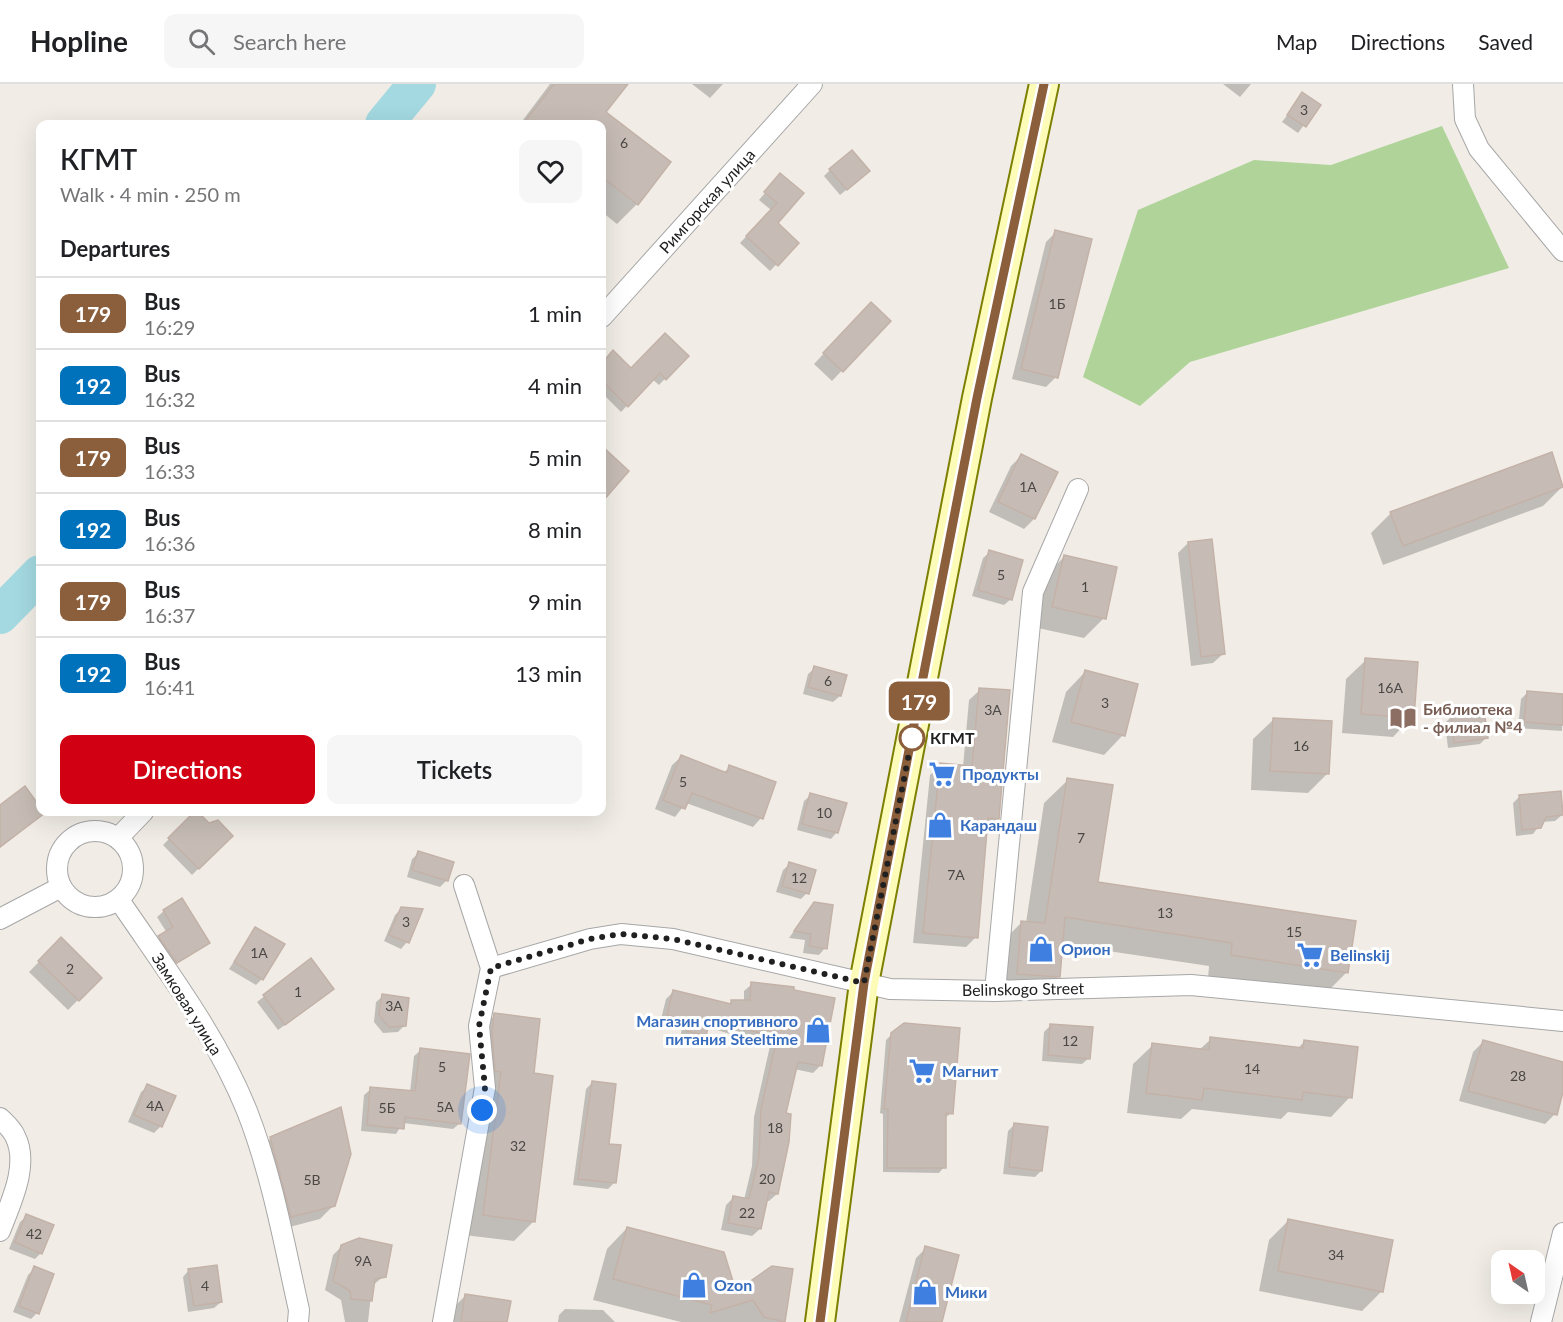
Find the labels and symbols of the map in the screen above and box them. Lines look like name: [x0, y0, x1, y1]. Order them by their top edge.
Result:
house number: 3: [1300, 101, 1308, 118]
house number: 6: [620, 134, 628, 151]
street label: Римгорская улица: [655, 145, 758, 257]
house number: 1Б: [1049, 295, 1066, 312]
house number: 1А: [1019, 478, 1037, 495]
house number: 5: [997, 566, 1005, 583]
house number: 1: [1081, 578, 1089, 595]
house number: 6: [824, 672, 832, 689]
house number: 16А: [1377, 679, 1403, 696]
line badge: 179: [884, 682, 954, 720]
house number: 3: [1101, 694, 1109, 711]
place label: Библиотека - филиал №4: [1423, 699, 1522, 736]
house number: 3А: [984, 701, 1002, 718]
library icon: Библиотека - филиал №4: [1388, 703, 1418, 733]
marker: КГМТ: [899, 725, 925, 751]
place label: КГМТ: [930, 728, 975, 747]
house number: 16: [1293, 737, 1309, 754]
supermarket icon: Продукты: [927, 759, 957, 789]
place label: Продукты: [962, 764, 1039, 783]
house number: 5: [679, 773, 687, 790]
house number: 10: [816, 804, 832, 821]
shop icon: Карандаш: [925, 810, 955, 840]
place label: Карандаш: [960, 815, 1037, 834]
house number: 7: [1077, 829, 1085, 846]
house number: 7А: [947, 866, 965, 883]
house number: 12: [791, 869, 807, 886]
house number: 13: [1157, 904, 1173, 921]
house number: 3: [402, 913, 410, 930]
house number: 15: [1286, 923, 1302, 940]
shop icon: Орион: [1026, 934, 1056, 964]
place label: Орион: [1061, 939, 1111, 958]
supermarket icon: Belinskij: [1295, 940, 1325, 970]
house number: 1А: [250, 944, 268, 961]
place label: Belinskij: [1330, 945, 1390, 964]
street label: Замковая улица: [148, 949, 226, 1058]
house number: 2: [66, 960, 74, 977]
street label: Belinskogo Street: [962, 978, 1085, 999]
house number: 1: [294, 983, 302, 1000]
house number: 3А: [385, 997, 403, 1014]
place label: Магазин спортивного питания Steeltime: [636, 1011, 798, 1048]
shop icon: Магазин спортивного питания Steeltime: [803, 1015, 833, 1045]
house number: 12: [1062, 1032, 1078, 1049]
supermarket icon: Магнит: [907, 1056, 937, 1086]
house number: 5: [438, 1058, 446, 1075]
house number: 14: [1244, 1060, 1260, 1077]
place label: Магнит: [942, 1061, 999, 1080]
house number: 28: [1510, 1067, 1526, 1084]
your location: [467, 1095, 497, 1125]
house number: 4А: [146, 1097, 164, 1114]
house number: 5А: [436, 1098, 454, 1115]
house number: 5Б: [379, 1099, 396, 1116]
house number: 18: [767, 1119, 783, 1136]
house number: 32: [510, 1137, 526, 1154]
house number: 20: [759, 1170, 775, 1187]
house number: 5В: [303, 1171, 321, 1188]
house number: 22: [739, 1204, 755, 1221]
house number: 42: [26, 1225, 42, 1242]
house number: 34: [1328, 1246, 1344, 1263]
north arrow: [1491, 1250, 1545, 1304]
house number: 9А: [354, 1252, 372, 1269]
shop icon: Ozon: [679, 1270, 709, 1300]
place label: Ozon: [714, 1275, 752, 1294]
house number: 4: [201, 1277, 209, 1294]
shop icon: Мики: [910, 1277, 940, 1307]
place label: Мики: [945, 1282, 987, 1301]

